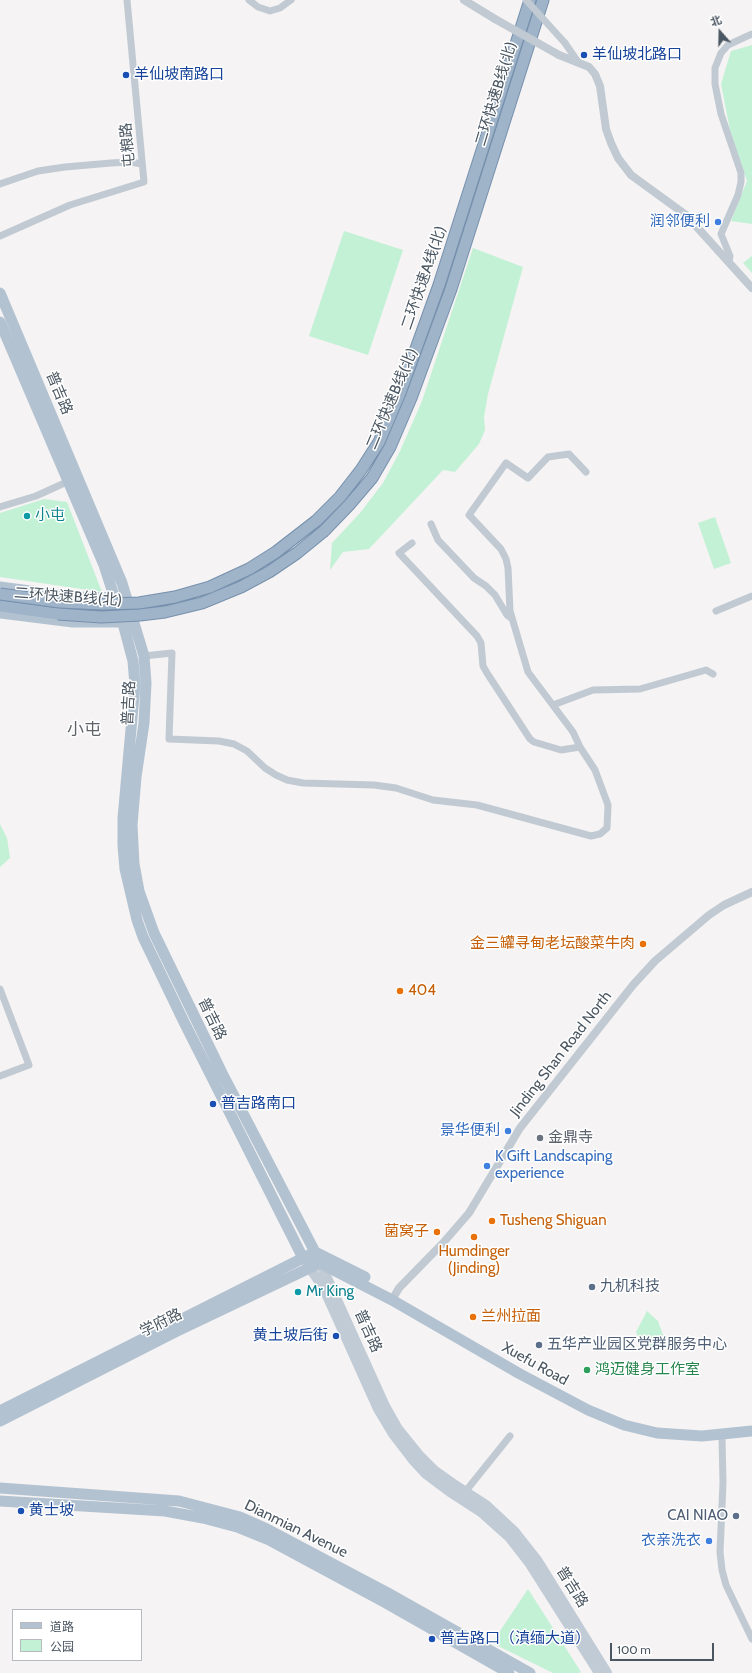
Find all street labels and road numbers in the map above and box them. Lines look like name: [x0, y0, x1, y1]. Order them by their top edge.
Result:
street label: 二环快速B线(北): [472, 40, 520, 148]
street label: 屯粮路: [117, 122, 139, 168]
street label: 二环快速A线(北): [398, 224, 450, 332]
street label: 二环快速B线(北): [363, 346, 421, 452]
street label: 普吉路: [42, 369, 76, 417]
street label: 二环快速B线(北): [13, 584, 123, 610]
street label: 普吉路: [119, 680, 139, 726]
street label: Jinding Shan Road North: [506, 988, 616, 1120]
street label: 普吉路: [194, 995, 230, 1043]
street label: 学府路: [137, 1305, 185, 1341]
street label: 普吉路: [351, 1307, 385, 1355]
street label: Xuefu Road: [499, 1338, 571, 1390]
street label: Dianmian Avenue: [242, 1496, 350, 1562]
street label: 普吉路: [552, 1563, 592, 1611]

